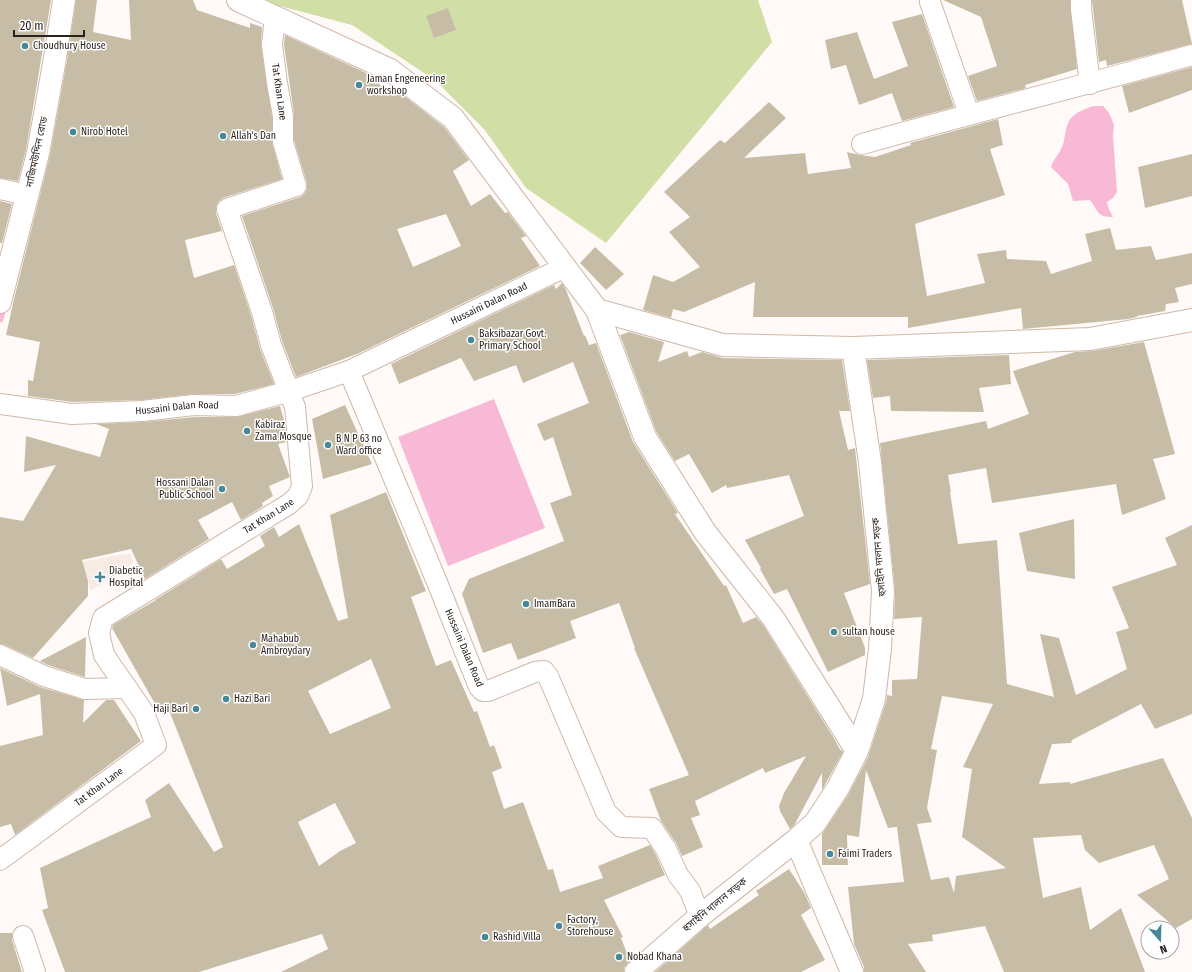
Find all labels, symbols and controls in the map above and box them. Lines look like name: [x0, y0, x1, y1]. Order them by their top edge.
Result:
scale bar: [14, 12, 84, 38]
text: 20 m: [20, 19, 44, 33]
place label: Choudhury House: [33, 40, 106, 52]
marker: Choudhury House: [20, 41, 30, 51]
street label: Tat Khan Lane: [269, 63, 289, 121]
place label: Jaman Engeneering workshop: [367, 73, 446, 97]
marker: Jaman Engeneering workshop: [354, 80, 364, 90]
street label: নাজিমউদ্দিন রোড: [23, 115, 50, 189]
place label: Nirob Hotel: [81, 126, 128, 138]
marker: Nirob Hotel: [68, 127, 78, 137]
place label: Allah's Dan: [231, 130, 276, 142]
marker: Allah's Dan: [218, 131, 228, 141]
street label: Hussaini Dalan Road: [449, 280, 529, 327]
place label: Baksibazar Govt. Primary School: [479, 328, 546, 352]
marker: Baksibazar Govt. Primary School: [466, 335, 476, 345]
street label: Hussaini Dalan Road: [135, 399, 219, 417]
place label: Kabiraz Zama Mosque: [255, 419, 312, 443]
marker: Kabiraz Zama Mosque: [242, 426, 252, 436]
place label: B N P 63 no Ward office: [336, 433, 382, 457]
marker: B N P 63 no Ward office: [323, 440, 333, 450]
place label: Hossani Dalan Public School: [156, 477, 214, 501]
marker: Hossani Dalan Public School: [217, 484, 227, 494]
street label: Tat Khan Lane: [241, 496, 297, 536]
street label: হুসাইনি দালান সড়ক: [870, 516, 888, 598]
place label: Diabetic Hospital: [109, 565, 143, 589]
marker: Diabetic Hospital: [94, 571, 106, 583]
place label: ImamBara: [534, 598, 575, 610]
marker: ImamBara: [521, 599, 531, 609]
street label: Hussaini Dalan Road: [442, 607, 486, 689]
place label: sultan house: [842, 626, 895, 638]
marker: sultan house: [829, 627, 839, 637]
place label: Mahabub Ambroydary: [261, 633, 311, 657]
marker: Mahabub Ambroydary: [248, 640, 258, 650]
place label: Hazi Bari: [234, 693, 270, 705]
marker: Hazi Bari: [221, 694, 231, 704]
place label: Haji Bari: [153, 703, 188, 715]
marker: Haji Bari: [191, 704, 201, 714]
street label: Tat Khan Lane: [72, 765, 126, 809]
place label: Faimi Traders: [838, 848, 892, 860]
marker: Faimi Traders: [825, 849, 835, 859]
street label: হুসাইনি দালান সড়ক: [680, 875, 750, 935]
place label: Factory, Storehouse: [567, 914, 614, 938]
north arrow: [1140, 920, 1180, 960]
marker: Factory, Storehouse: [554, 921, 564, 931]
place label: Rashid Villa: [493, 931, 541, 943]
marker: Rashid Villa: [480, 932, 490, 942]
text: N: [1158, 942, 1169, 956]
place label: Nobad Khana: [627, 951, 682, 963]
marker: Nobad Khana: [614, 952, 624, 962]

